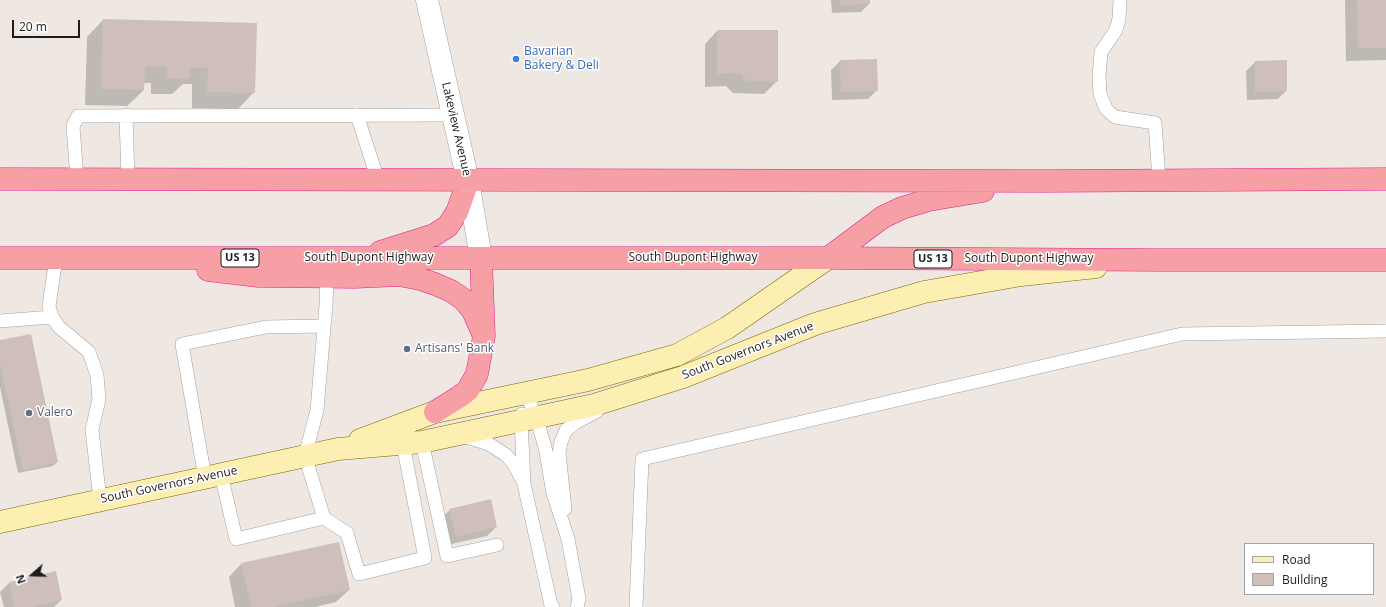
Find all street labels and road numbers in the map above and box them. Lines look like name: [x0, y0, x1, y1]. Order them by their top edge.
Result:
street label: Lakeview Avenue: [438, 81, 474, 177]
road number: US 13: [221, 249, 259, 267]
road number: US 13: [914, 250, 952, 268]
street label: South Dupont Highway: [304, 251, 434, 265]
street label: South Dupont Highway: [628, 251, 758, 265]
street label: South Dupont Highway: [964, 252, 1094, 266]
street label: South Governors Avenue: [680, 319, 816, 383]
street label: South Governors Avenue: [99, 463, 239, 507]

